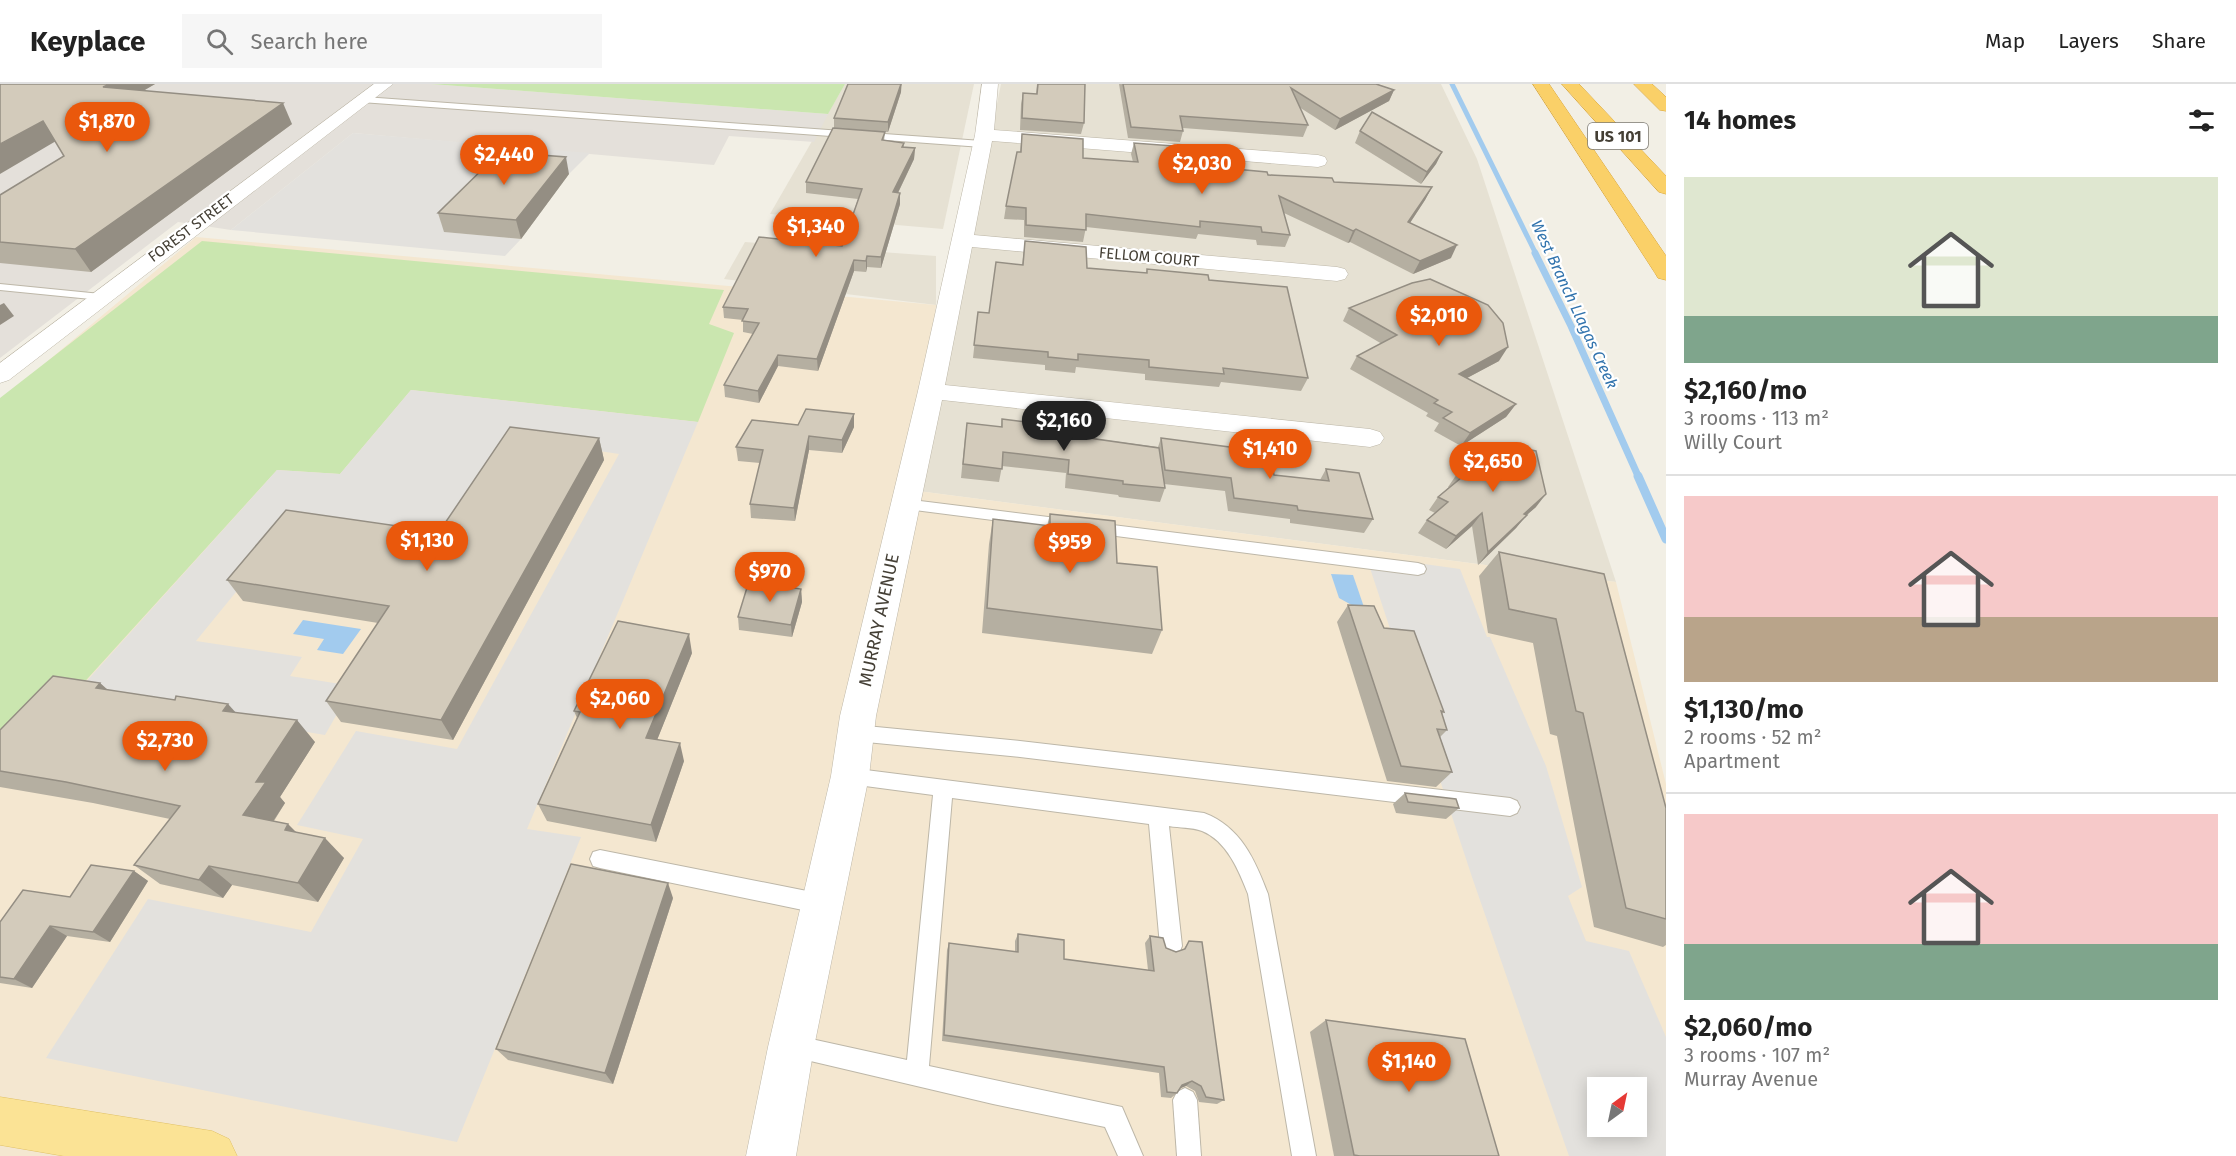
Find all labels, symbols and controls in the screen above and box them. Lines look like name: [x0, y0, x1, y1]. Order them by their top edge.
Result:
search box: [182, 14, 602, 68]
text: Keyplace: [30, 25, 146, 58]
icon: search: [203, 25, 236, 58]
text: Search here: [251, 28, 368, 55]
text: Map: [1985, 28, 2025, 54]
text: Layers: [2058, 28, 2119, 54]
text: Share: [2152, 28, 2206, 54]
pin: $1,870: [58, 102, 156, 153]
icon: filters: [2185, 104, 2218, 137]
text: 14 homes: [1684, 105, 1796, 136]
text: $1,870: [79, 109, 135, 133]
road number: US 101: [1588, 123, 1648, 149]
pin: $2,440: [455, 135, 553, 186]
text: $2,440: [474, 142, 534, 166]
pin: $2,030: [1153, 144, 1251, 195]
text: $2,030: [1172, 151, 1232, 175]
street label: FOREST STREET: [145, 190, 238, 266]
pin: $1,340: [767, 207, 865, 258]
text: $1,340: [787, 214, 845, 238]
icon: home: [1897, 216, 2005, 324]
water label: West Branch Llagas Creek: [1527, 217, 1622, 392]
street label: FELLOM COURT: [1098, 244, 1200, 270]
pin: $2,010: [1390, 296, 1488, 347]
text: $2,010: [1410, 303, 1468, 327]
text: $2,160/mo: [1684, 375, 1807, 406]
pin: $2,160: [1015, 401, 1113, 452]
text: 3 rooms · 113 m²: [1684, 406, 1829, 430]
text: $2,160: [1036, 408, 1092, 432]
pin: $1,410: [1221, 429, 1319, 480]
text: Willy Court: [1684, 430, 1782, 454]
text: $1,410: [1243, 436, 1297, 460]
pin: $2,650: [1444, 442, 1542, 493]
text: $2,650: [1463, 449, 1523, 473]
pin: $1,130: [378, 521, 476, 572]
pin: $959: [1034, 523, 1106, 574]
text: $1,130: [400, 528, 454, 552]
text: $959: [1048, 530, 1092, 554]
icon: home: [1897, 535, 2005, 643]
pin: $970: [734, 552, 806, 603]
street label: MURRAY AVENUE: [854, 552, 904, 688]
text: $970: [749, 559, 791, 583]
pin: $2,060: [571, 679, 669, 730]
text: $2,060: [590, 686, 650, 710]
text: $1,130/mo: [1684, 694, 1804, 725]
pin: $2,730: [116, 721, 214, 772]
text: 2 rooms · 52 m²: [1684, 725, 1822, 749]
text: $2,730: [136, 728, 194, 752]
text: Apartment: [1684, 749, 1780, 773]
icon: home: [1897, 853, 2005, 961]
text: $2,060/mo: [1684, 1012, 1812, 1043]
pin: $1,140: [1360, 1042, 1458, 1093]
text: 3 rooms · 107 m²: [1684, 1043, 1830, 1067]
text: $1,140: [1382, 1049, 1436, 1073]
text: Murray Avenue: [1684, 1067, 1818, 1091]
north arrow: [1587, 1077, 1647, 1137]
map controls: [1587, 1077, 1647, 1137]

